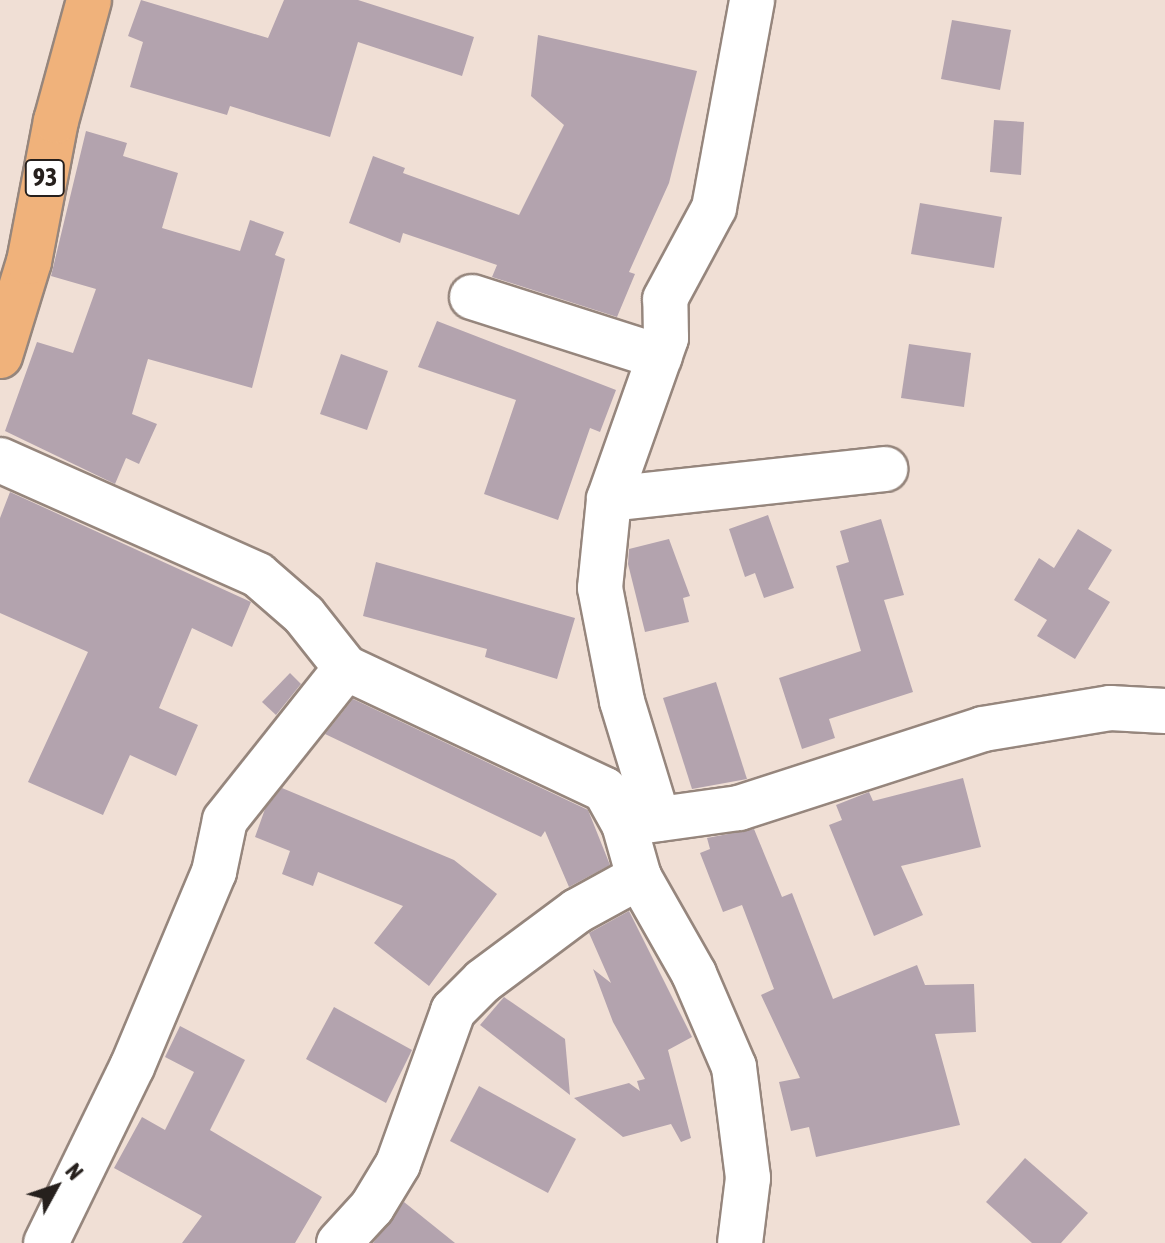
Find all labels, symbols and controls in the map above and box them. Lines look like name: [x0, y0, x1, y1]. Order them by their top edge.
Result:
road number: 93: [23, 156, 67, 200]
north arrow: [16, 1147, 96, 1227]
text: N: [60, 1158, 89, 1185]

